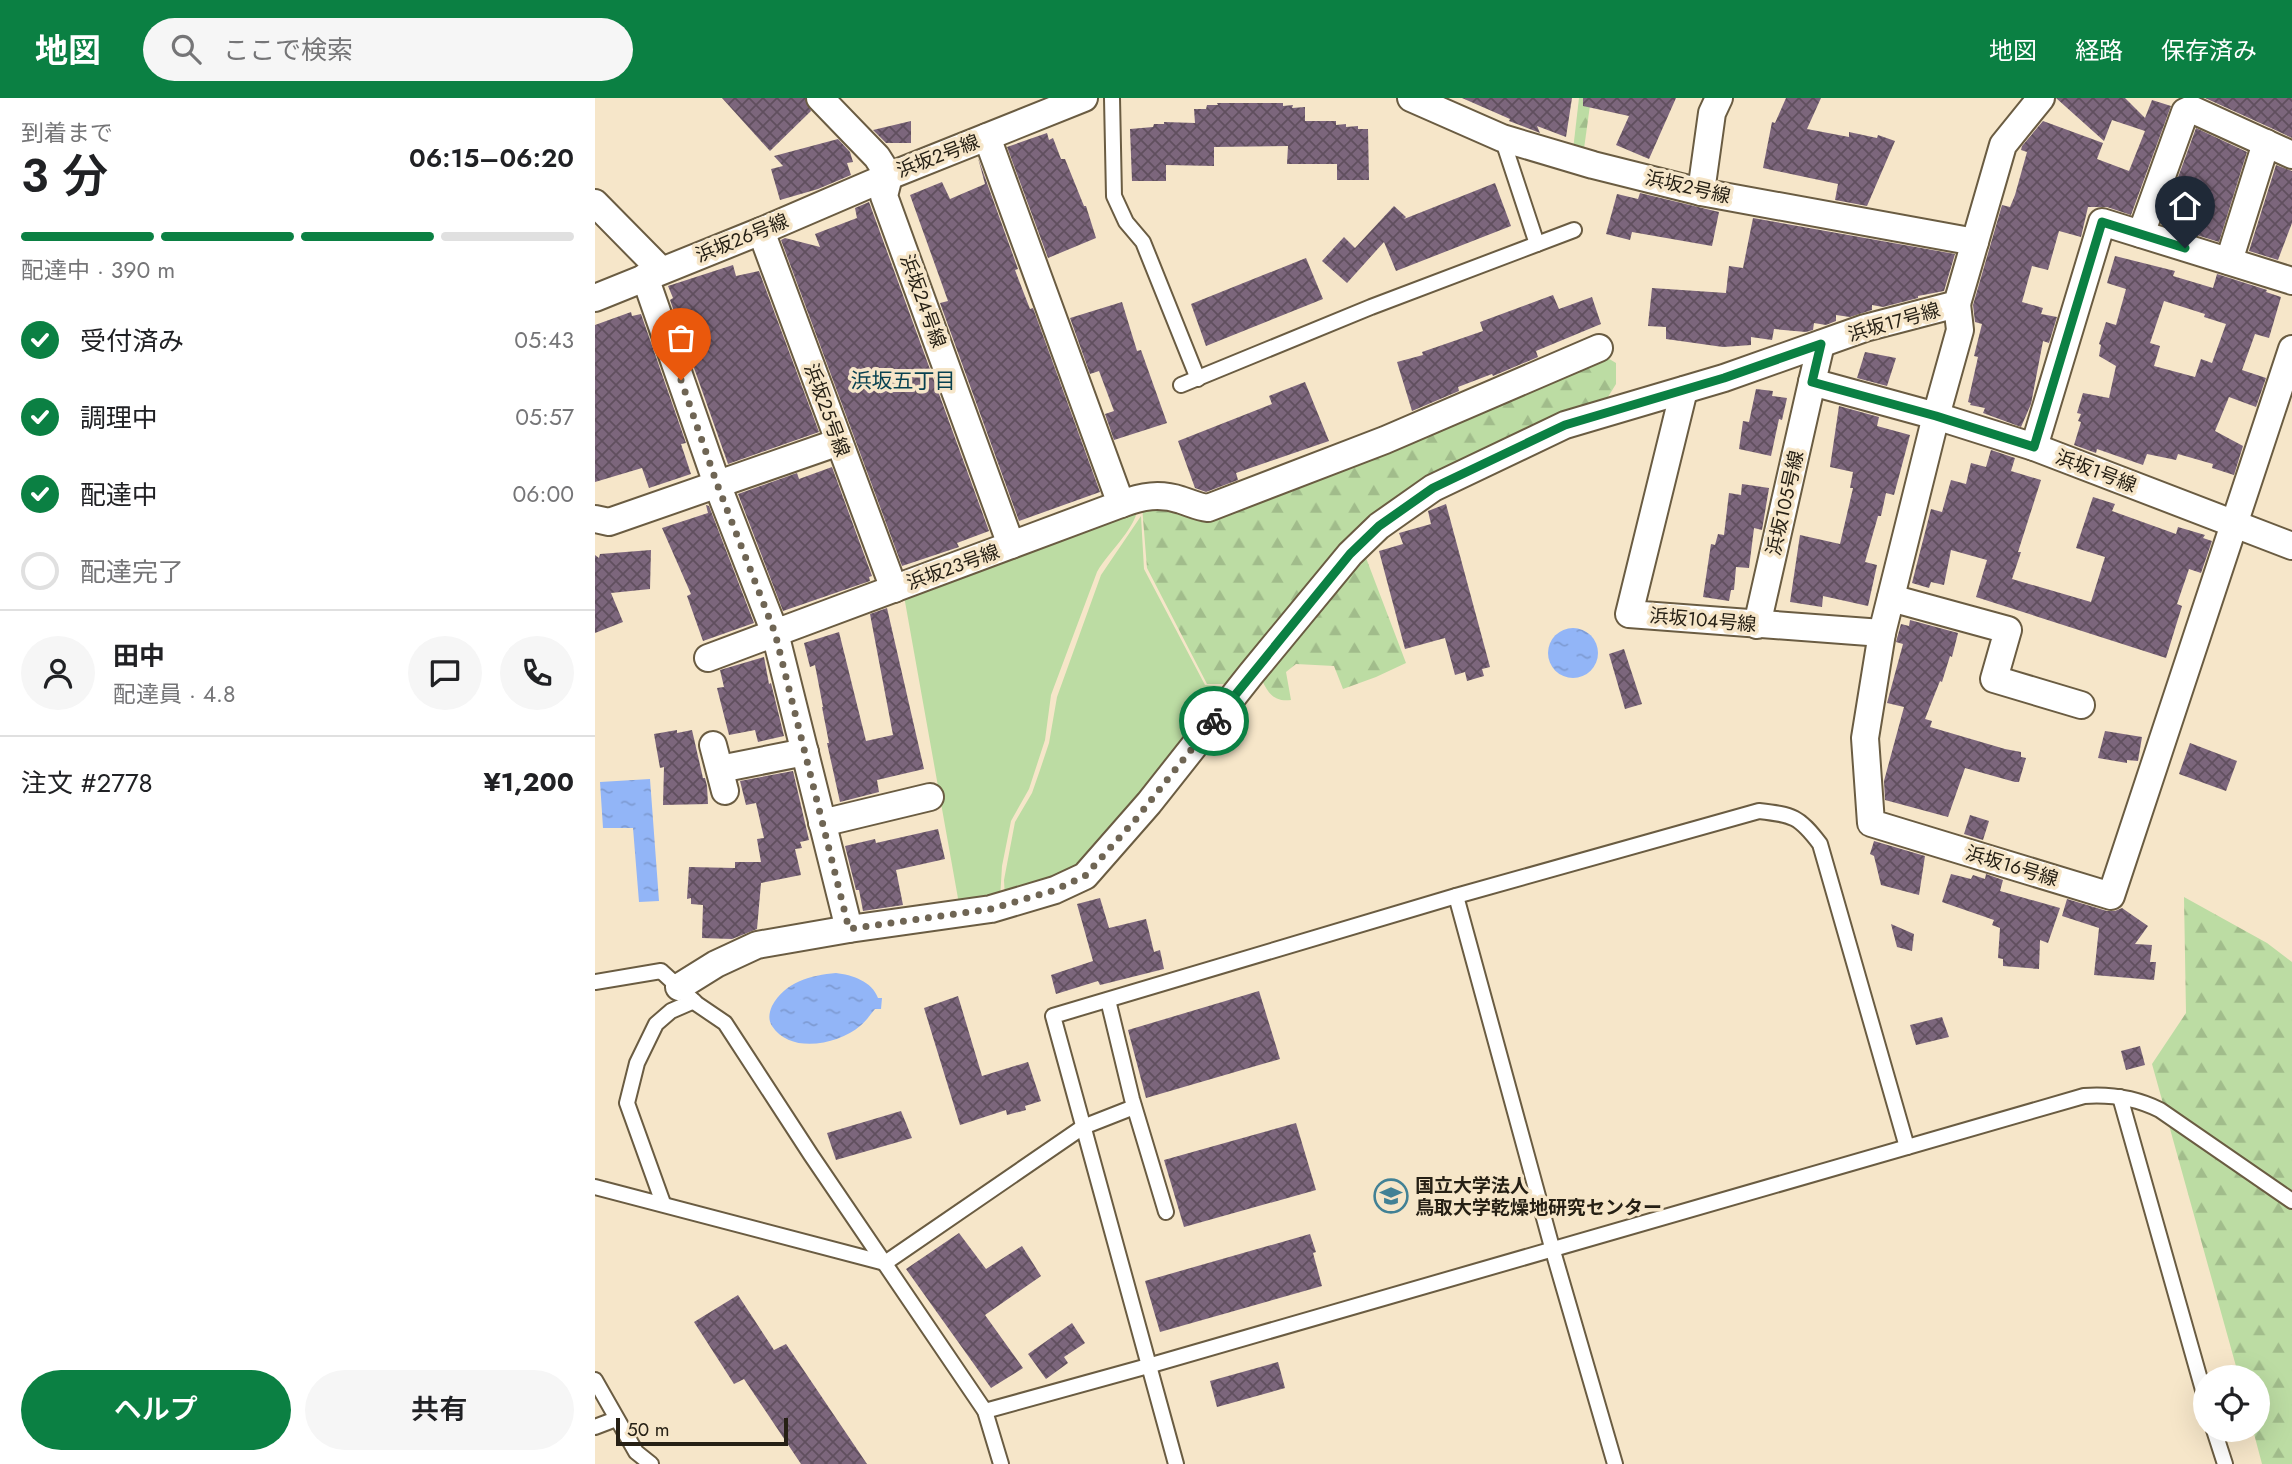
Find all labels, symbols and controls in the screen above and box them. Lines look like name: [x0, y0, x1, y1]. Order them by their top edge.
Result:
search box: [143, 18, 633, 81]
text: 地図: [35, 27, 101, 74]
icon: search: [167, 30, 205, 68]
text: ここで検索: [223, 31, 353, 69]
text: 地図: [1989, 33, 2037, 68]
text: 経路: [2075, 33, 2123, 68]
text: 保存済み: [2161, 33, 2257, 68]
text: 到着まで: [21, 116, 113, 150]
street label: 浜坂2号線: [893, 128, 983, 184]
text: 06:15–06:20: [409, 139, 574, 177]
text: 3 分: [21, 143, 108, 209]
street label: 浜坂2号線: [1643, 164, 1733, 210]
pin: [2155, 176, 2215, 248]
icon: home: [2166, 187, 2204, 225]
street label: 浜坂26号線: [692, 207, 792, 269]
street label: 浜坂24号線: [894, 250, 952, 352]
text: 配達中 · 390 m: [21, 253, 175, 287]
street label: 浜坂17号線: [1845, 296, 1943, 348]
pin: [651, 308, 711, 380]
icon: bag: [662, 319, 700, 357]
icon: check: [21, 321, 59, 359]
text: 受付済み: [80, 322, 184, 360]
text: 05:43: [514, 323, 574, 357]
street label: 浜坂25号線: [798, 360, 856, 460]
district label: 浜坂五丁目: [851, 366, 956, 396]
icon: check: [21, 398, 59, 436]
text: 調理中: [80, 399, 158, 437]
text: 05:57: [515, 400, 574, 434]
street label: 浜坂1号線: [2052, 443, 2140, 499]
street label: 浜坂105号線: [1760, 448, 1810, 558]
icon: check: [21, 475, 59, 513]
text: 配達中: [80, 476, 158, 514]
text: 06:00: [512, 477, 574, 511]
street label: 浜坂23号線: [903, 538, 1003, 596]
text: 配達完了: [80, 553, 184, 591]
street label: 浜坂104号線: [1649, 602, 1757, 638]
button: person: [21, 636, 95, 710]
button: chat: [408, 636, 482, 710]
button: phone: [500, 636, 574, 710]
text: 田中: [113, 637, 165, 675]
text: 配達員 · 4.8: [113, 677, 236, 711]
courier: [1179, 686, 1249, 756]
icon: bike: [1195, 702, 1233, 740]
text: ¥1,200: [483, 763, 574, 801]
text: 注文 #2778: [21, 764, 153, 802]
street label: 浜坂16号線: [1962, 839, 2062, 893]
place label: 国立大学法人 鳥取大学乾燥地研究センター: [1415, 1172, 1662, 1221]
school or university icon: 国立大学法人 鳥取大学乾燥地研究センター: [1372, 1177, 1410, 1215]
map controls: [2193, 1365, 2270, 1442]
button: locate: [2193, 1365, 2270, 1442]
button: ヘルプ: [21, 1370, 291, 1450]
button: 共有: [305, 1370, 574, 1450]
scale bar: [616, 1415, 787, 1447]
text: 50 m: [627, 1416, 670, 1443]

